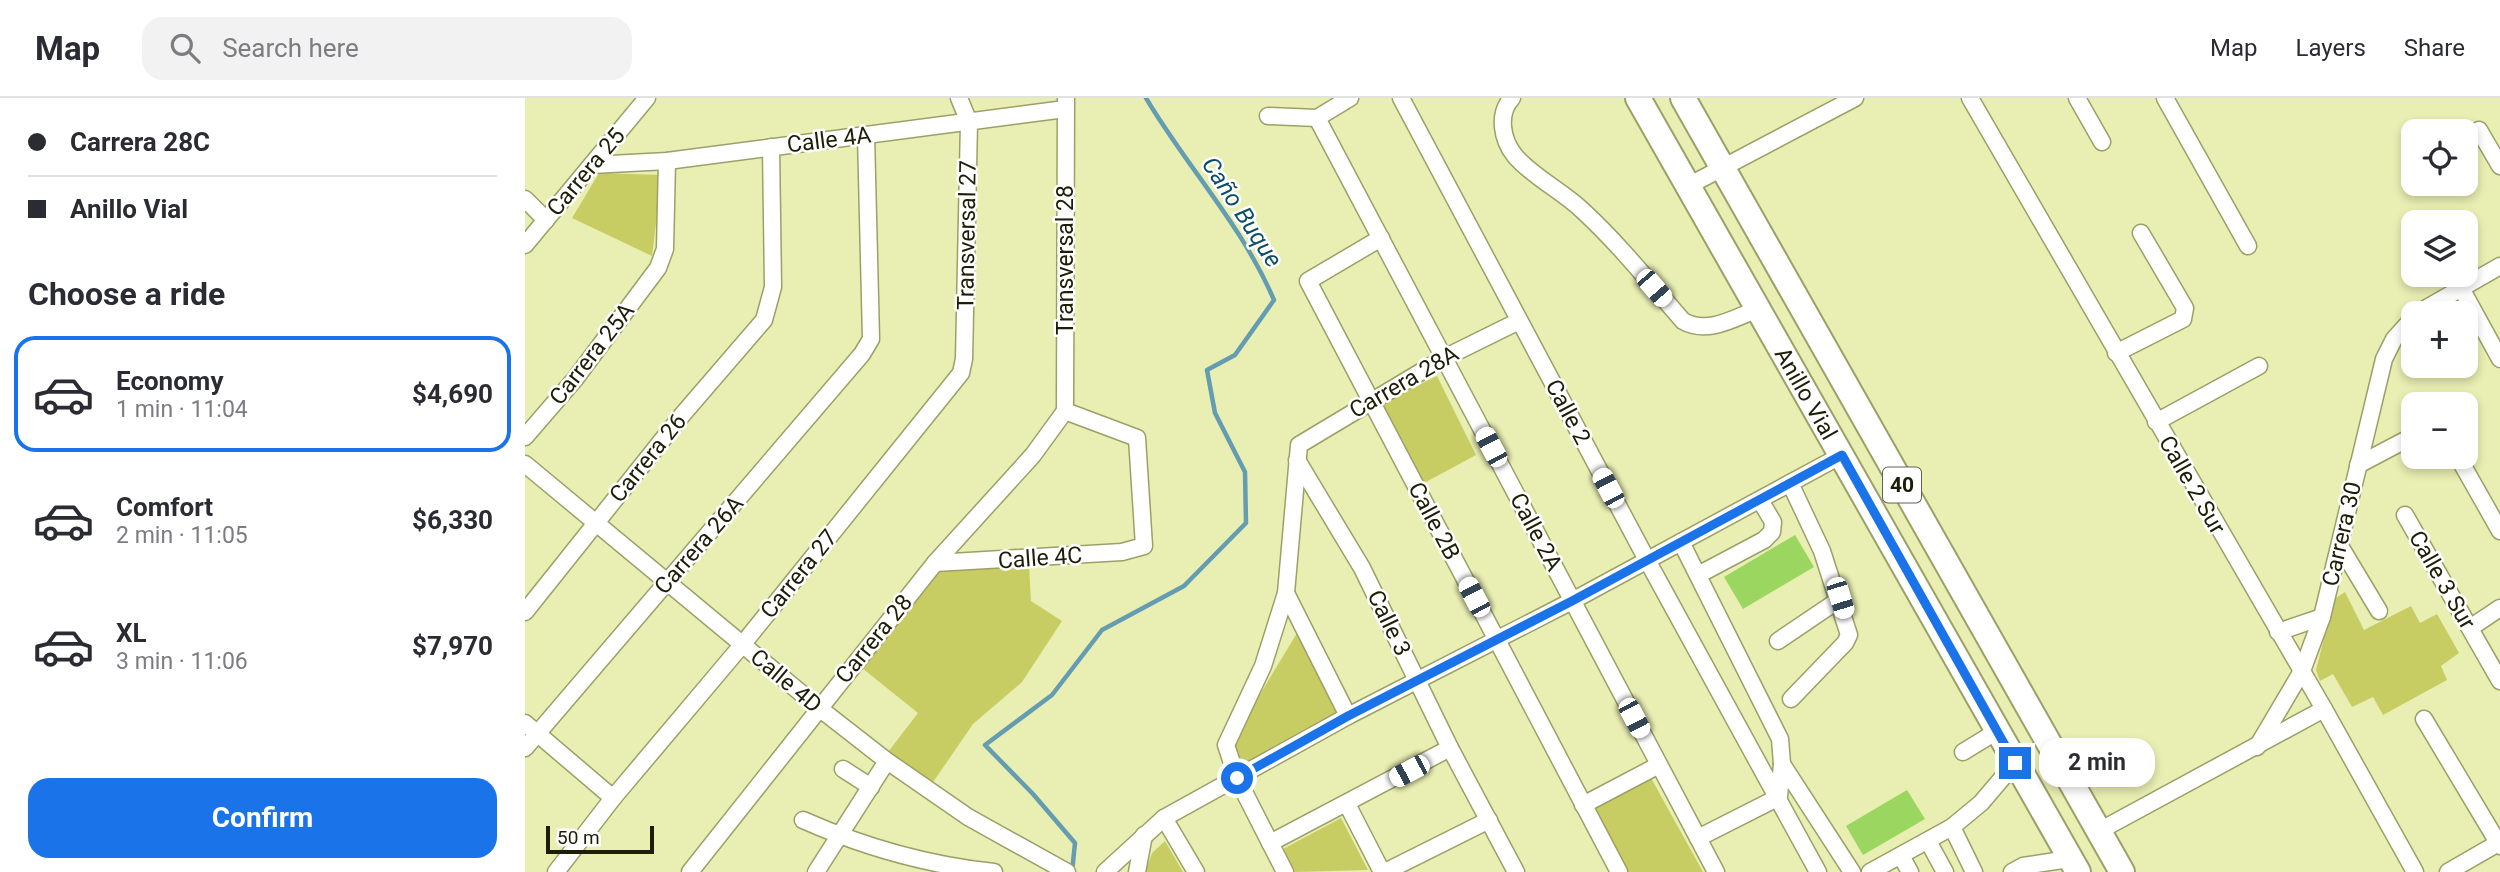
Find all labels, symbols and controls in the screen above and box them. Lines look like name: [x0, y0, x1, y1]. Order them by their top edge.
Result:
search box: [142, 17, 632, 80]
text: Map: [35, 29, 100, 68]
icon: search: [166, 29, 204, 67]
text: Search here: [222, 33, 359, 63]
text: Map: [2210, 34, 2258, 62]
text: Layers: [2296, 34, 2366, 62]
text: Share: [2404, 34, 2465, 62]
map controls: [2401, 119, 2478, 469]
button: locate: [2401, 119, 2478, 196]
street label: Calle 4A: [785, 121, 873, 159]
street label: Carrera 25: [541, 122, 631, 221]
text: Carrera 28C: [70, 127, 210, 157]
water label: Caño Buque: [1196, 152, 1288, 272]
street label: Transversal 27: [952, 160, 982, 310]
street label: Transversal 28: [1052, 185, 1079, 335]
text: Anillo Vial: [70, 194, 188, 224]
button: layers: [2401, 210, 2478, 287]
car: [1633, 265, 1676, 311]
text: Choose a ride: [28, 275, 225, 313]
street label: Carrera 25A: [544, 298, 640, 410]
button: +: [2401, 301, 2478, 378]
street label: Carrera 28A: [1345, 340, 1463, 424]
street label: Anillo Vial: [1769, 343, 1843, 444]
icon: car: [32, 363, 95, 426]
text: Economy: [116, 366, 223, 396]
street label: Calle 2: [1540, 375, 1596, 449]
text: $4,690: [412, 379, 493, 409]
button: −: [2401, 392, 2478, 469]
text: 1 min · 11:04: [116, 396, 248, 423]
street label: Carrera 26: [604, 408, 692, 508]
car: [1472, 424, 1511, 470]
street label: Calle 2 Sur: [2153, 431, 2231, 539]
car: [1589, 465, 1628, 511]
road number: 40: [1883, 468, 1921, 502]
street label: Calle 2B: [1402, 478, 1466, 564]
street label: Carrera 30: [2317, 479, 2367, 589]
street label: Calle 2A: [1504, 488, 1568, 576]
icon: car: [32, 489, 95, 552]
street label: Carrera 26A: [649, 490, 749, 600]
text: Comfort: [116, 492, 213, 522]
text: $6,330: [412, 505, 493, 535]
text: 2 min · 11:05: [116, 522, 248, 549]
street label: Carrera 27: [755, 524, 843, 624]
street label: Calle 3 Sur: [2403, 526, 2481, 634]
street label: Calle 4C: [997, 542, 1083, 574]
car: [1455, 574, 1494, 620]
car: [1824, 575, 1857, 621]
street label: Calle 3: [1362, 586, 1416, 660]
street label: Carrera 28: [830, 589, 918, 689]
icon: car: [32, 615, 95, 678]
text: XL: [116, 618, 147, 648]
text: $7,970: [412, 631, 493, 661]
street label: Calle 4D: [745, 643, 827, 719]
text: 3 min · 11:06: [116, 648, 248, 675]
car: [1615, 695, 1654, 741]
callout: 2 min: [2039, 738, 2155, 788]
route end: [1999, 747, 2031, 779]
text: 2 min: [2068, 749, 2126, 776]
car: [1386, 752, 1433, 790]
route start: [1221, 762, 1253, 794]
button: Confirm: [28, 778, 497, 858]
scale bar: [546, 823, 655, 855]
text: 50 m: [557, 826, 600, 849]

